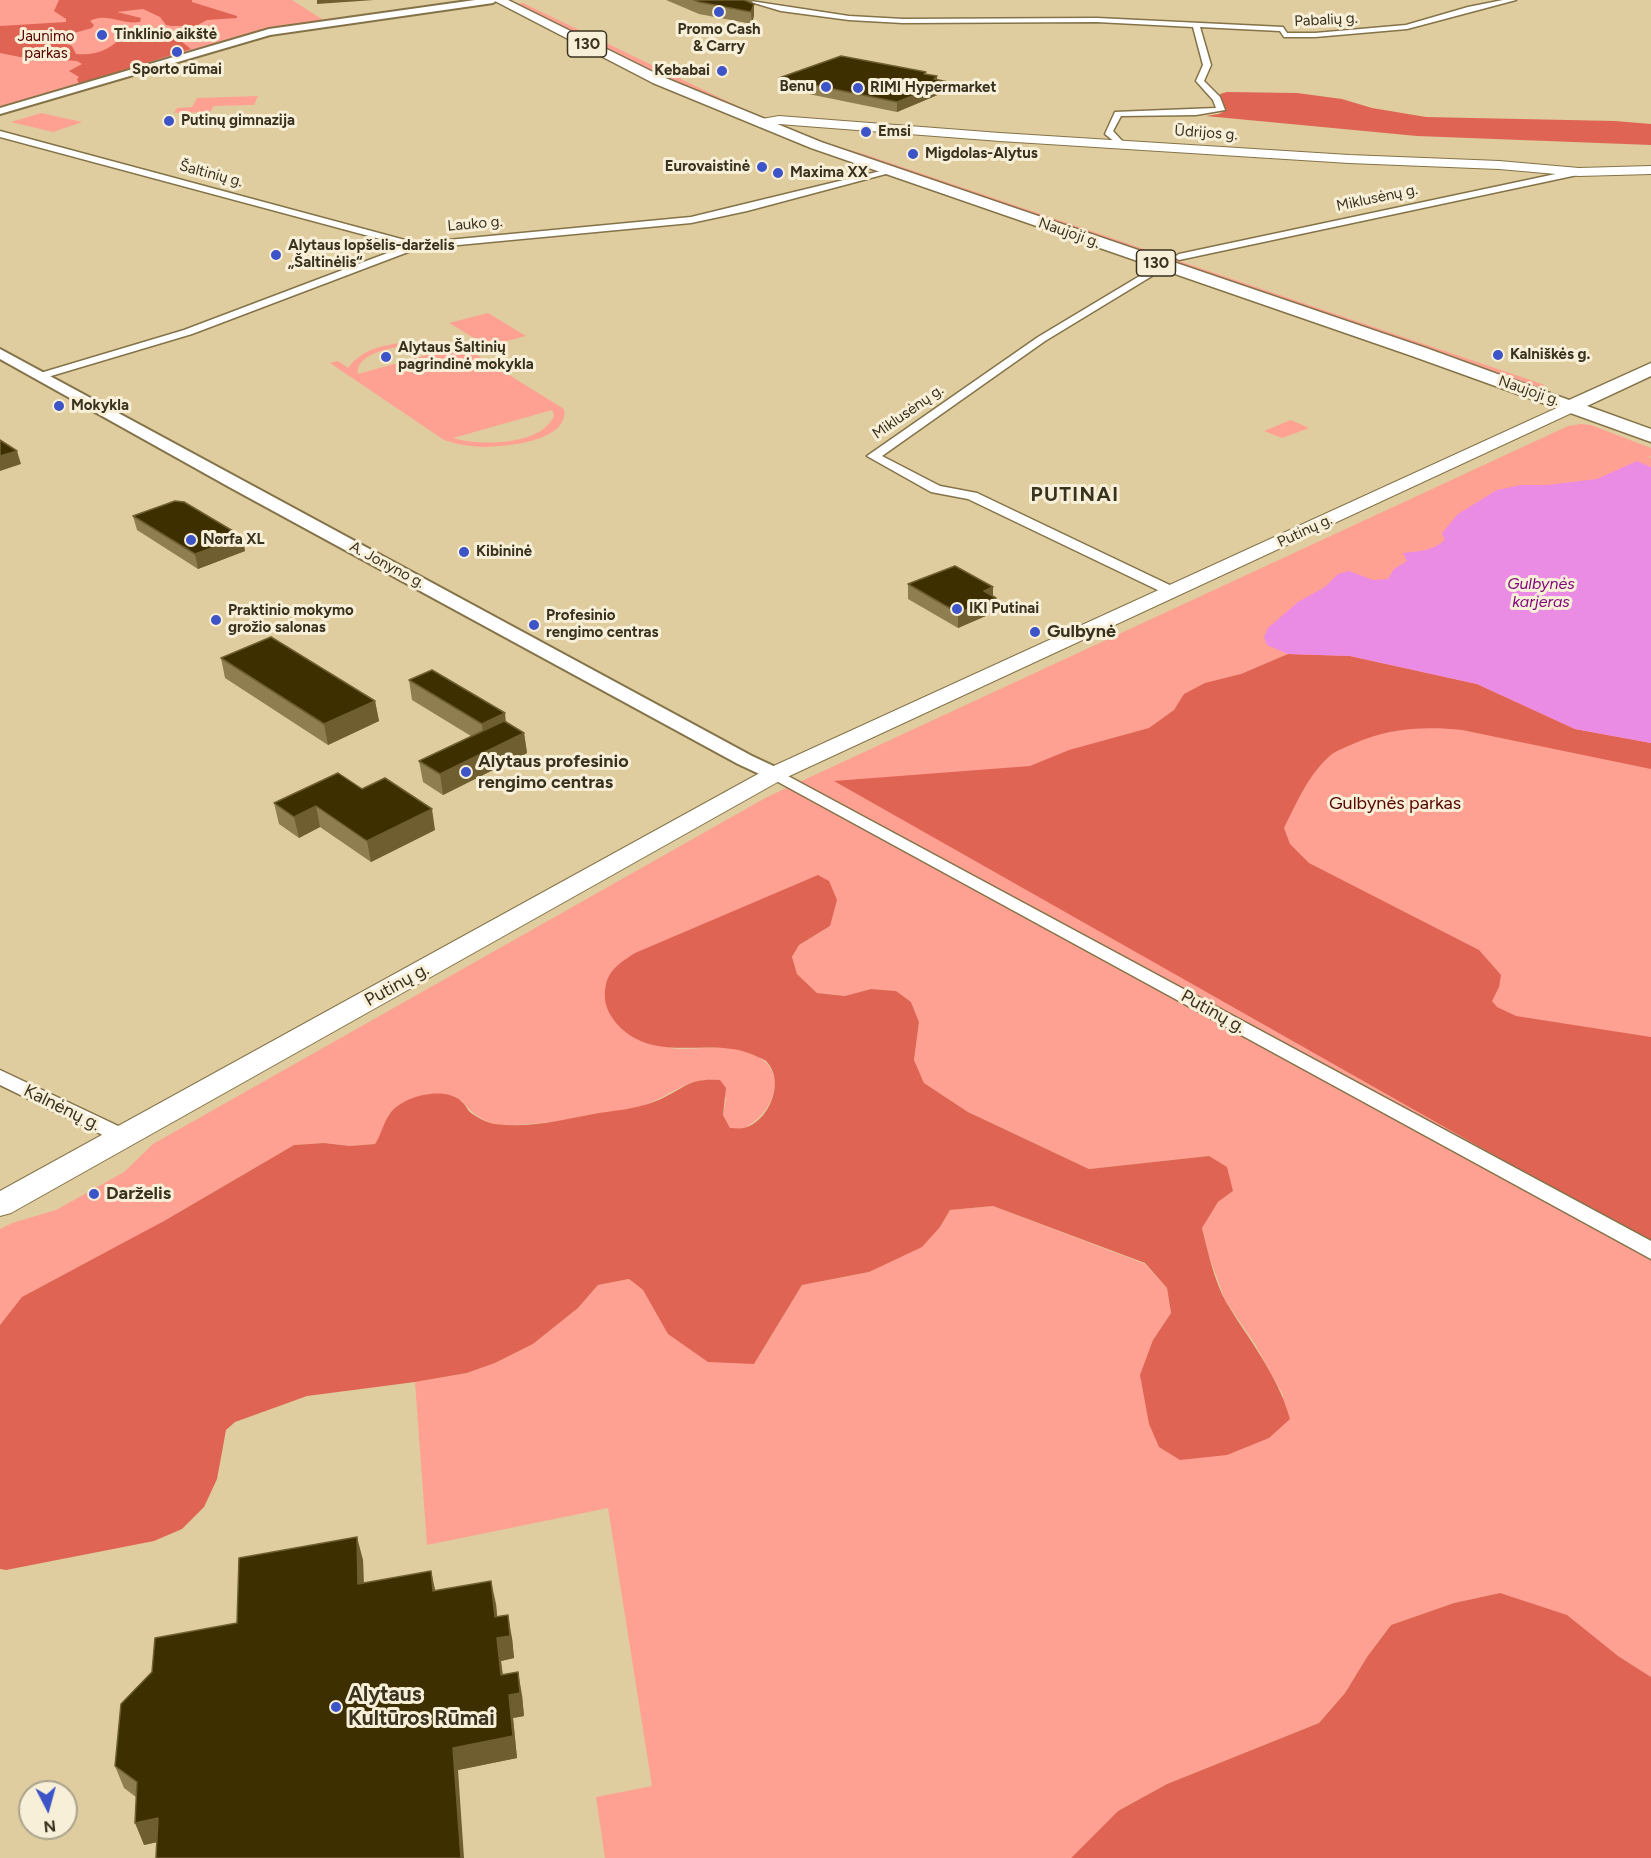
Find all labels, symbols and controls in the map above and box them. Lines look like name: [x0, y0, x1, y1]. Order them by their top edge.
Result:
marker: Promo Cash & Carry: [712, 5, 726, 19]
street label: Pabalių g.: [1294, 9, 1358, 31]
place label: Promo Cash & Carry: [677, 21, 761, 56]
place label: Tinklinio aikštė: [114, 26, 217, 44]
park label: Jaunimo parkas: [17, 28, 75, 63]
marker: Tinklinio aikštė: [95, 28, 109, 42]
road number: 130: [568, 31, 606, 57]
marker: Sporto rūmai: [170, 45, 184, 59]
place label: Sporto rūmai: [132, 61, 222, 79]
place label: Kebabai: [654, 62, 710, 80]
marker: Kebabai: [715, 64, 729, 78]
place label: Benu: [779, 78, 814, 96]
place label: RIMI Hypermarket: [870, 79, 996, 97]
marker: Benu: [819, 80, 833, 94]
marker: RIMI Hypermarket: [851, 81, 865, 95]
place label: Putinų gimnazija: [181, 112, 295, 130]
marker: Putinų gimnazija: [162, 114, 176, 128]
street label: Ūdrijos g.: [1174, 122, 1238, 144]
place label: Emsi: [878, 123, 911, 141]
marker: Emsi: [859, 125, 873, 139]
place label: Migdolas-Alytus: [925, 145, 1038, 163]
marker: Migdolas-Alytus: [906, 147, 920, 161]
street label: Šaltinių g.: [177, 157, 245, 191]
place label: Eurovaistinė: [665, 158, 750, 176]
marker: Eurovaistinė: [755, 160, 769, 174]
place label: Maxima XX: [790, 164, 868, 182]
marker: Maxima XX: [771, 166, 785, 180]
street label: Miklusėnų g.: [1335, 181, 1419, 215]
street label: Lauko g.: [447, 213, 503, 235]
street label: Naujoji g.: [1036, 214, 1102, 252]
place label: Alytaus lopšelis-darželis „Šaltinėlis“: [288, 237, 454, 272]
marker: Alytaus lopšelis-darželis „Šaltinėlis“: [269, 248, 283, 262]
road number: 130: [1136, 250, 1176, 276]
place label: Alytaus Šaltinių pagrindinė mokykla: [398, 339, 534, 374]
place label: Kalniškės g.: [1510, 346, 1590, 364]
marker: Kalniškės g.: [1491, 348, 1505, 362]
marker: Alytaus Šaltinių pagrindinė mokykla: [379, 350, 393, 364]
street label: Naujoji g.: [1496, 372, 1562, 410]
street label: Miklusėnų g.: [869, 381, 947, 443]
place label: Mokykla: [71, 397, 129, 415]
marker: Mokykla: [52, 399, 66, 413]
district label: PUTINAI: [1030, 483, 1120, 507]
street label: Putinų g.: [1275, 510, 1335, 552]
place label: Norfa XL: [203, 531, 265, 549]
marker: Norfa XL: [184, 533, 198, 547]
street label: A. Jonyno g.: [346, 538, 428, 592]
place label: Kibininė: [476, 543, 532, 561]
marker: Kibininė: [457, 545, 471, 559]
water label: Gulbynės karjeras: [1507, 574, 1575, 612]
place label: IKI Putinai: [969, 600, 1039, 618]
place label: Praktinio mokymo grožio salonas: [228, 602, 354, 637]
marker: IKI Putinai: [950, 602, 964, 616]
place label: Profesinio rengimo centras: [546, 607, 659, 642]
marker: Praktinio mokymo grožio salonas: [209, 613, 223, 627]
marker: Profesinio rengimo centras: [527, 618, 541, 632]
place label: Gulbynė: [1047, 621, 1116, 643]
marker: Gulbynė: [1028, 625, 1042, 639]
place label: Alytaus profesinio rengimo centras: [478, 751, 629, 794]
marker: Alytaus profesinio rengimo centras: [459, 765, 473, 779]
park label: Gulbynės parkas: [1329, 793, 1461, 815]
street label: Putinų g.: [361, 959, 433, 1011]
street label: Putinų g.: [1177, 986, 1249, 1038]
street label: Kalnėnų g.: [20, 1080, 104, 1136]
place label: Darželis: [106, 1183, 171, 1205]
marker: Darželis: [87, 1187, 101, 1201]
place label: Alytaus Kultūros Rūmai: [348, 1682, 495, 1732]
marker: Alytaus Kultūros Rūmai: [329, 1700, 343, 1714]
north arrow: [18, 1780, 78, 1840]
text: N: [43, 1816, 57, 1837]

